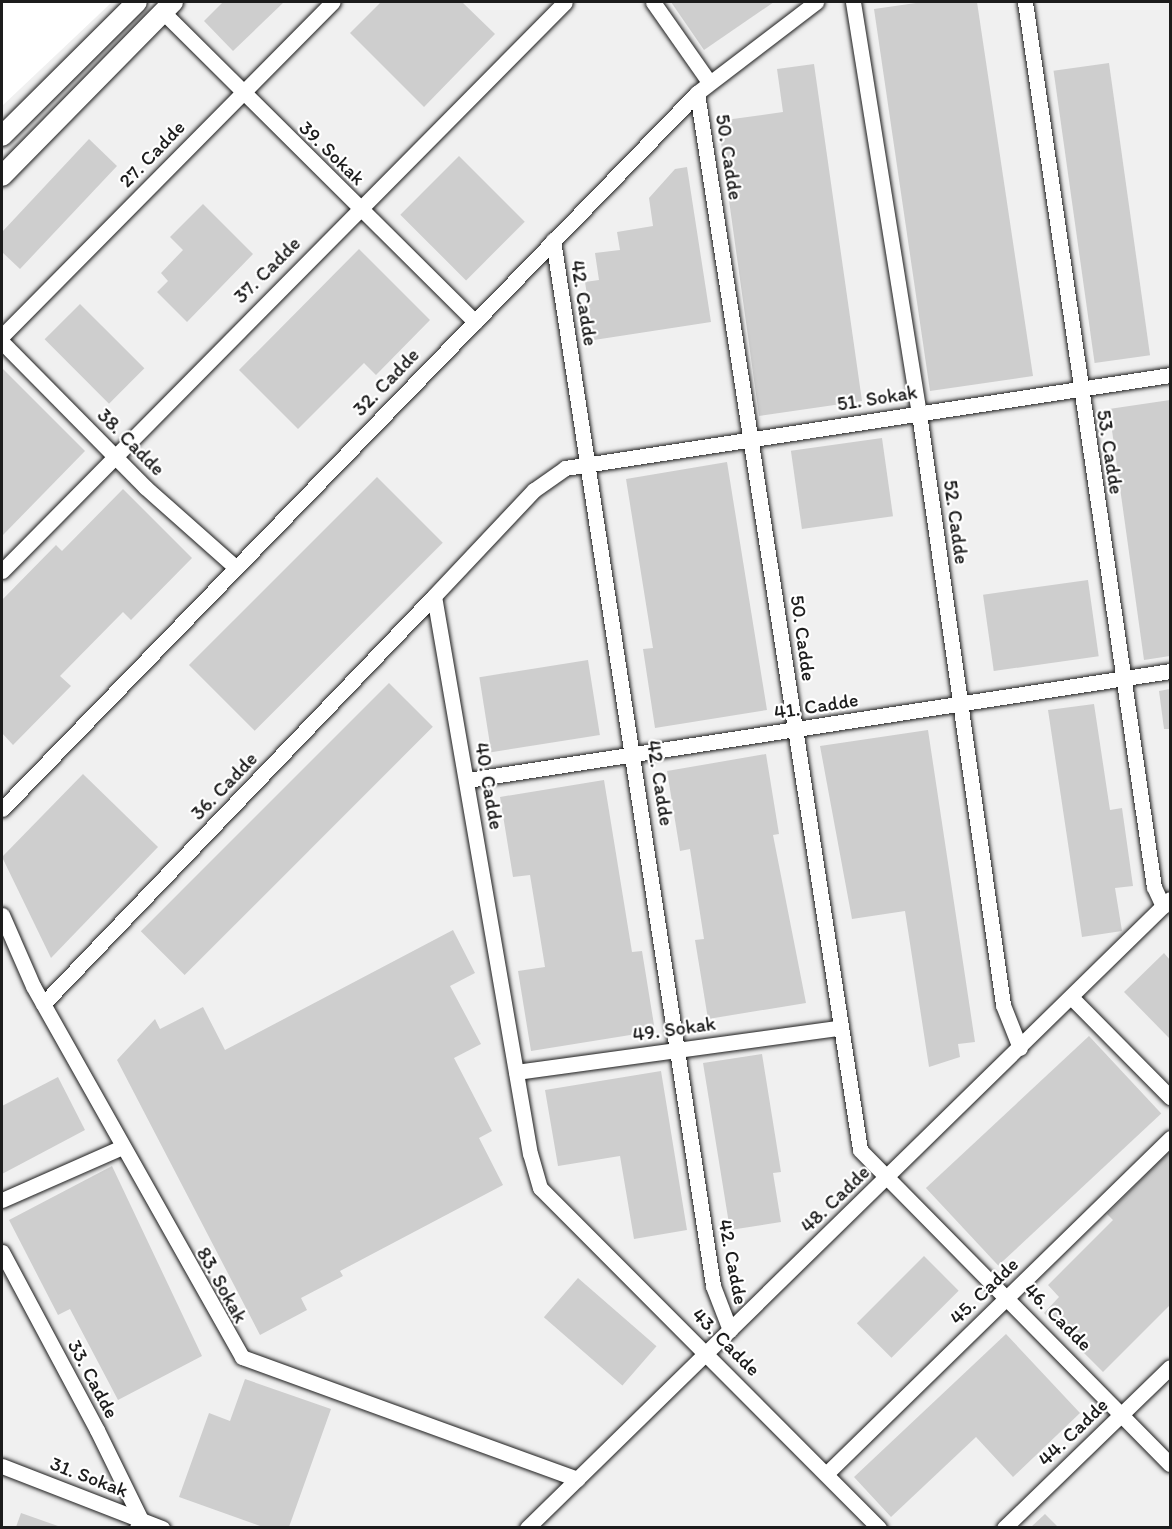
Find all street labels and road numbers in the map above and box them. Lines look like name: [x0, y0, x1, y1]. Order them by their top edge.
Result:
street label: 50. Cadde: [710, 112, 748, 202]
street label: 27. Cadde: [114, 115, 190, 193]
street label: 39. Sokak: [294, 116, 370, 190]
street label: 37. Cadde: [229, 232, 305, 308]
street label: 42. Cadde: [565, 258, 603, 348]
street label: 32. Cadde: [348, 343, 424, 421]
street label: 51. Sokak: [835, 380, 919, 416]
street label: 38. Cadde: [92, 403, 170, 481]
street label: 53. Cadde: [1091, 408, 1129, 496]
street label: 52. Cadde: [938, 478, 974, 566]
street label: 50. Cadde: [785, 593, 821, 683]
street label: 41. Cadde: [772, 687, 860, 725]
street label: 42. Cadde: [641, 738, 679, 828]
street label: 40. Cadde: [470, 740, 508, 832]
street label: 36. Cadde: [186, 747, 262, 825]
street label: 49. Sokak: [631, 1011, 717, 1047]
street label: 48. Cadde: [795, 1160, 875, 1238]
street label: 42. Cadde: [713, 1217, 753, 1307]
street label: 83. Sokak: [191, 1243, 253, 1327]
street label: 45. Cadde: [945, 1252, 1023, 1330]
street label: 46. Cadde: [1019, 1278, 1097, 1356]
street label: 43. Cadde: [687, 1303, 765, 1381]
street label: 33. Cadde: [62, 1336, 124, 1422]
street label: 44. Cadde: [1033, 1393, 1113, 1471]
street label: 31. Sokak: [47, 1451, 131, 1503]

